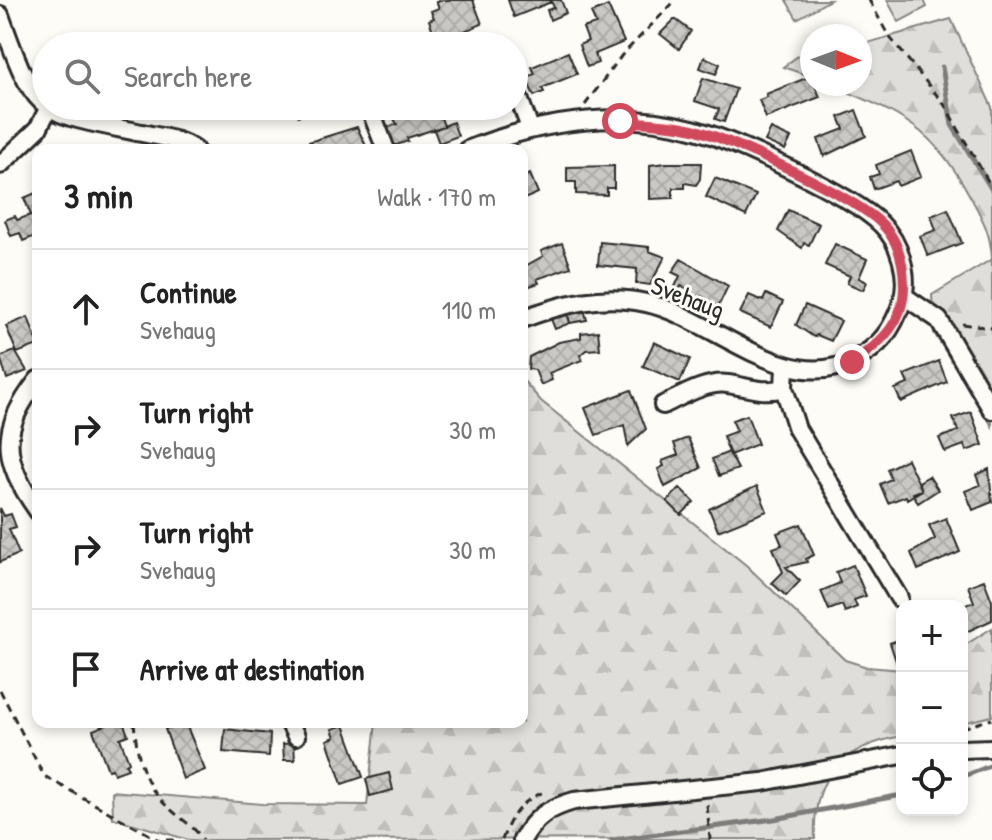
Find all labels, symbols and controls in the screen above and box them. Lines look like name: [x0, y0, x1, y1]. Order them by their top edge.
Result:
north arrow: [800, 24, 872, 96]
search box: [32, 32, 528, 120]
icon: search: [60, 54, 104, 98]
text: Search here: [124, 56, 252, 96]
route start: [602, 103, 638, 139]
text: 3 min: [64, 173, 133, 219]
text: Walk · 170 m: [377, 179, 496, 214]
street label: Svehaug: [646, 267, 730, 327]
text: Continue: [140, 272, 237, 312]
icon: ahead: [64, 287, 108, 331]
text: 110 m: [442, 292, 496, 327]
text: Svehaug: [140, 312, 216, 347]
route end: [834, 344, 870, 380]
text: Turn right: [140, 392, 253, 432]
icon: right: [64, 407, 108, 451]
text: 30 m: [449, 412, 496, 447]
text: Svehaug: [140, 432, 216, 467]
text: Turn right: [140, 512, 253, 552]
icon: right: [64, 527, 108, 571]
text: 30 m: [449, 532, 496, 567]
text: Svehaug: [140, 552, 216, 587]
map controls: [896, 600, 968, 816]
button: +: [896, 600, 968, 672]
icon: arrive: [64, 647, 108, 691]
text: Arrive at destination: [140, 649, 365, 689]
button: −: [896, 672, 968, 744]
button: locate: [896, 744, 968, 816]

